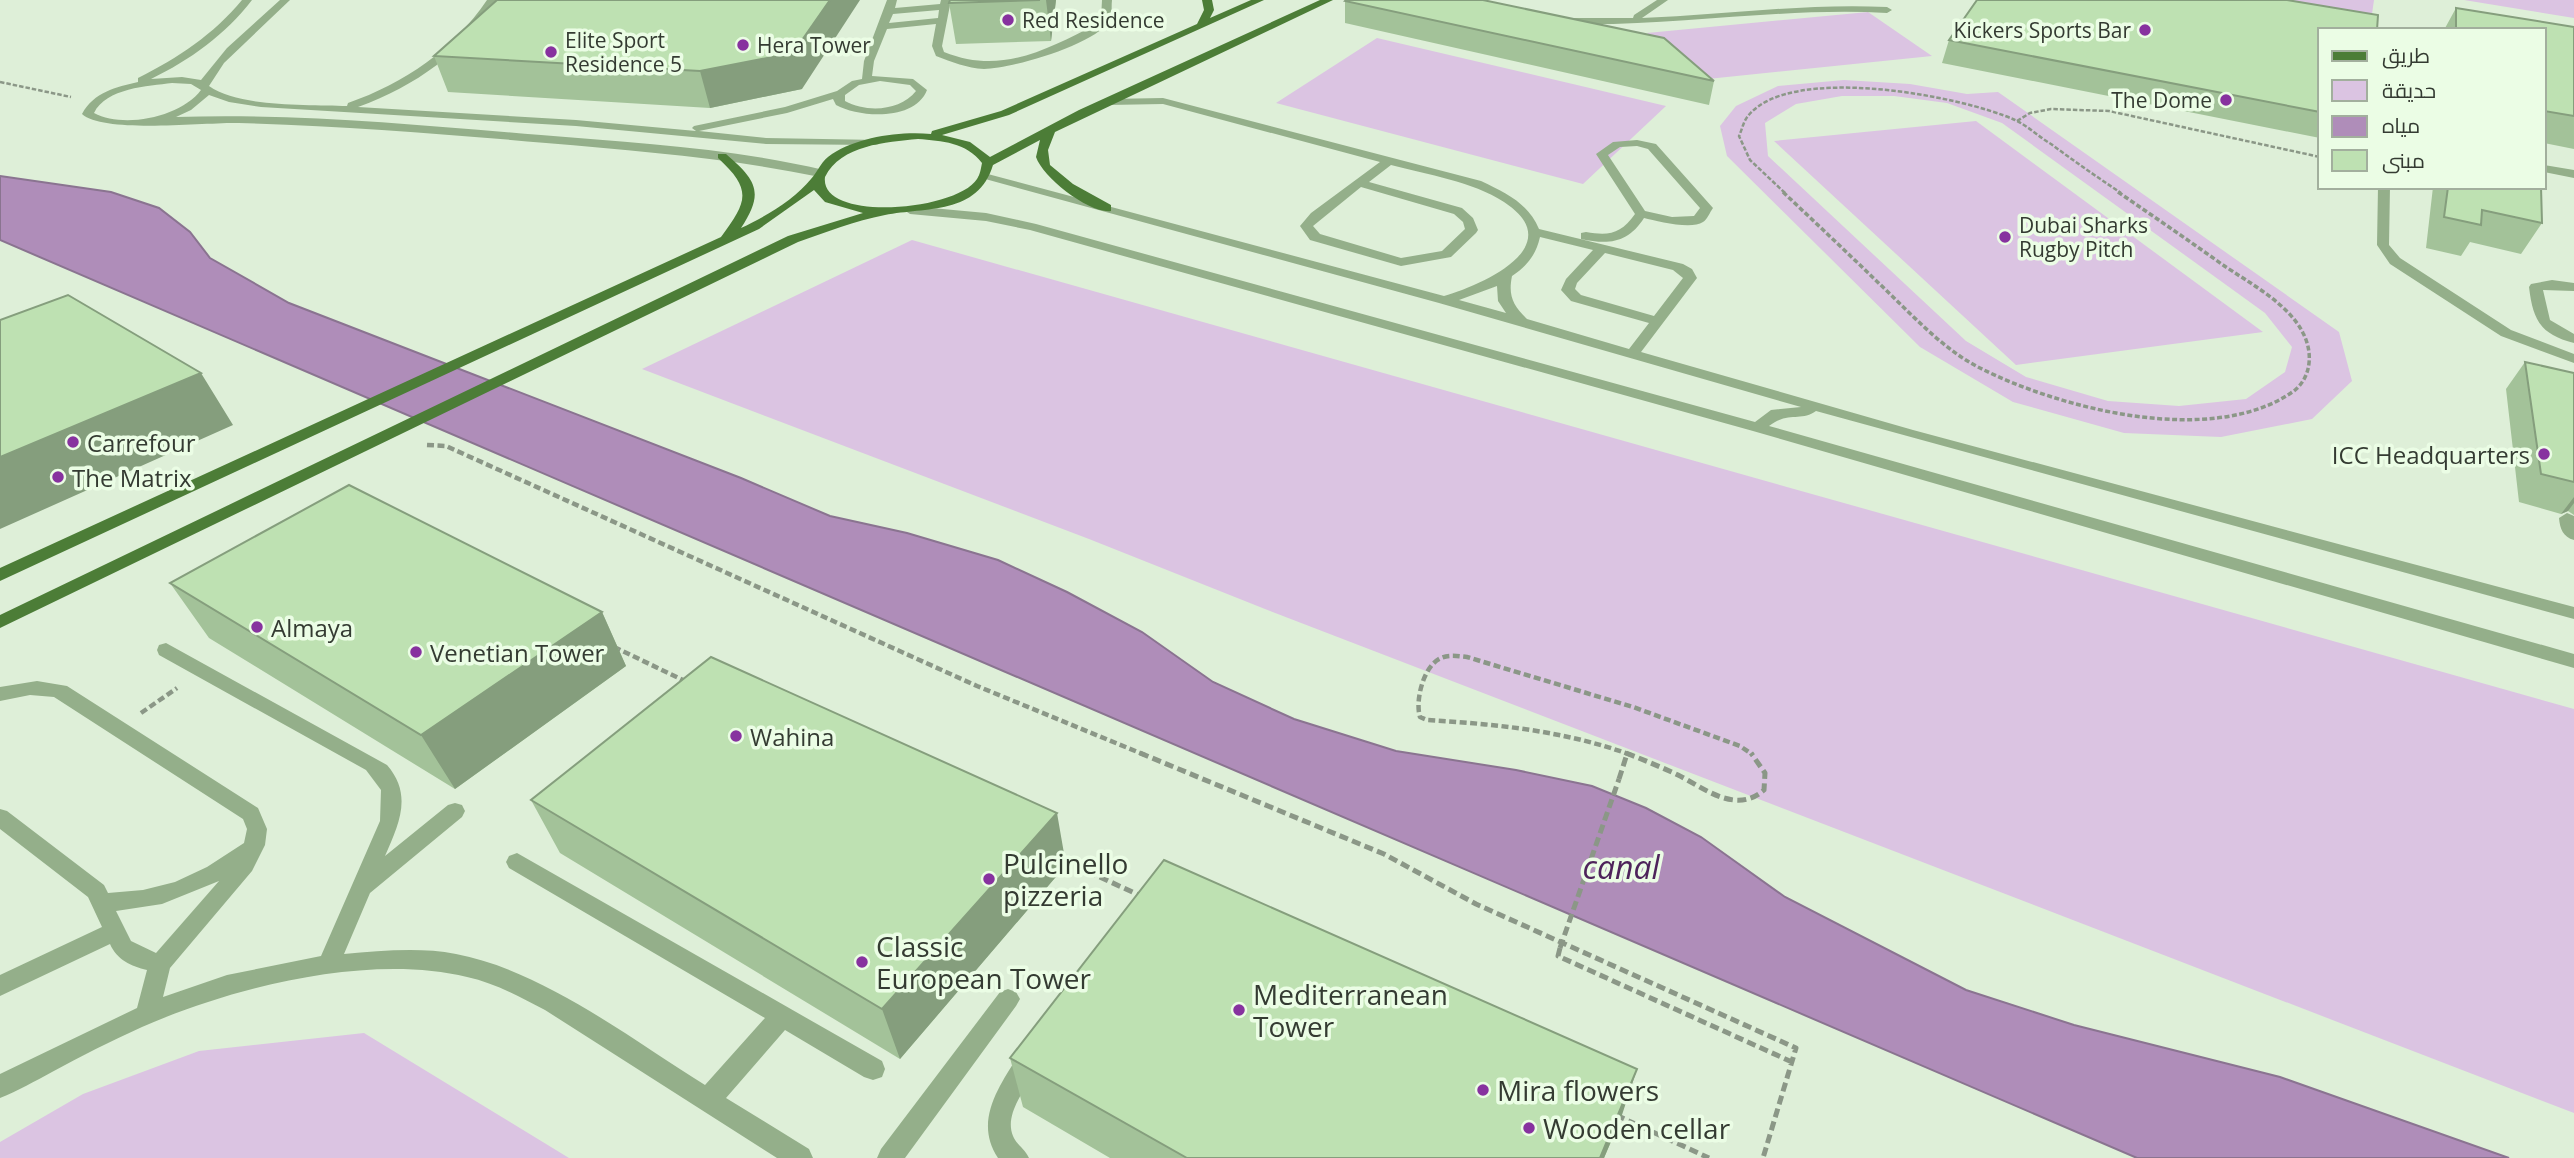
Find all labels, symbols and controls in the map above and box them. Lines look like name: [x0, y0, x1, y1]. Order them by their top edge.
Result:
place label: Red Residence: [1022, 6, 1165, 34]
marker: Red Residence: [1000, 12, 1016, 28]
place label: Kickers Sports Bar: [1954, 16, 2131, 44]
marker: Kickers Sports Bar: [2137, 22, 2153, 38]
place label: Elite Sport Residence 5: [565, 26, 682, 78]
legend: [2318, 28, 2546, 189]
place label: Hera Tower: [757, 31, 871, 59]
marker: Hera Tower: [735, 37, 751, 53]
text: طريق: [2382, 41, 2430, 69]
marker: Elite Sport Residence 5: [543, 44, 559, 60]
text: حديقة: [2382, 76, 2436, 104]
place label: The Dome: [2111, 86, 2212, 114]
marker: The Dome: [2218, 92, 2234, 108]
text: مياه: [2382, 111, 2420, 139]
text: مبنى: [2382, 146, 2425, 174]
place label: Dubai Sharks Rugby Pitch: [2019, 211, 2148, 263]
marker: Dubai Sharks Rugby Pitch: [1997, 229, 2013, 245]
place label: Carrefour: [87, 426, 196, 459]
marker: Carrefour: [65, 434, 81, 450]
place label: ICC Headquarters: [2332, 438, 2530, 471]
marker: ICC Headquarters: [2536, 446, 2552, 462]
place label: The Matrix: [72, 461, 192, 494]
marker: The Matrix: [50, 469, 66, 485]
place label: Almaya: [271, 611, 353, 644]
marker: Almaya: [249, 619, 265, 635]
place label: Venetian Tower: [430, 636, 605, 669]
marker: Venetian Tower: [408, 644, 424, 660]
place label: Wahina: [750, 720, 834, 753]
marker: Wahina: [728, 728, 744, 744]
place label: Pulcinello pizzeria: [1003, 844, 1128, 914]
water label: canal: [1582, 845, 1661, 888]
marker: Pulcinello pizzeria: [981, 871, 997, 887]
place label: Classic European Tower: [876, 927, 1092, 997]
marker: Classic European Tower: [854, 954, 870, 970]
place label: Mediterranean Tower: [1253, 975, 1448, 1045]
marker: Mediterranean Tower: [1231, 1002, 1247, 1018]
place label: Mira flowers: [1497, 1071, 1659, 1109]
marker: Mira flowers: [1475, 1082, 1491, 1098]
place label: Wooden cellar: [1543, 1109, 1731, 1147]
marker: Wooden cellar: [1521, 1120, 1537, 1136]

